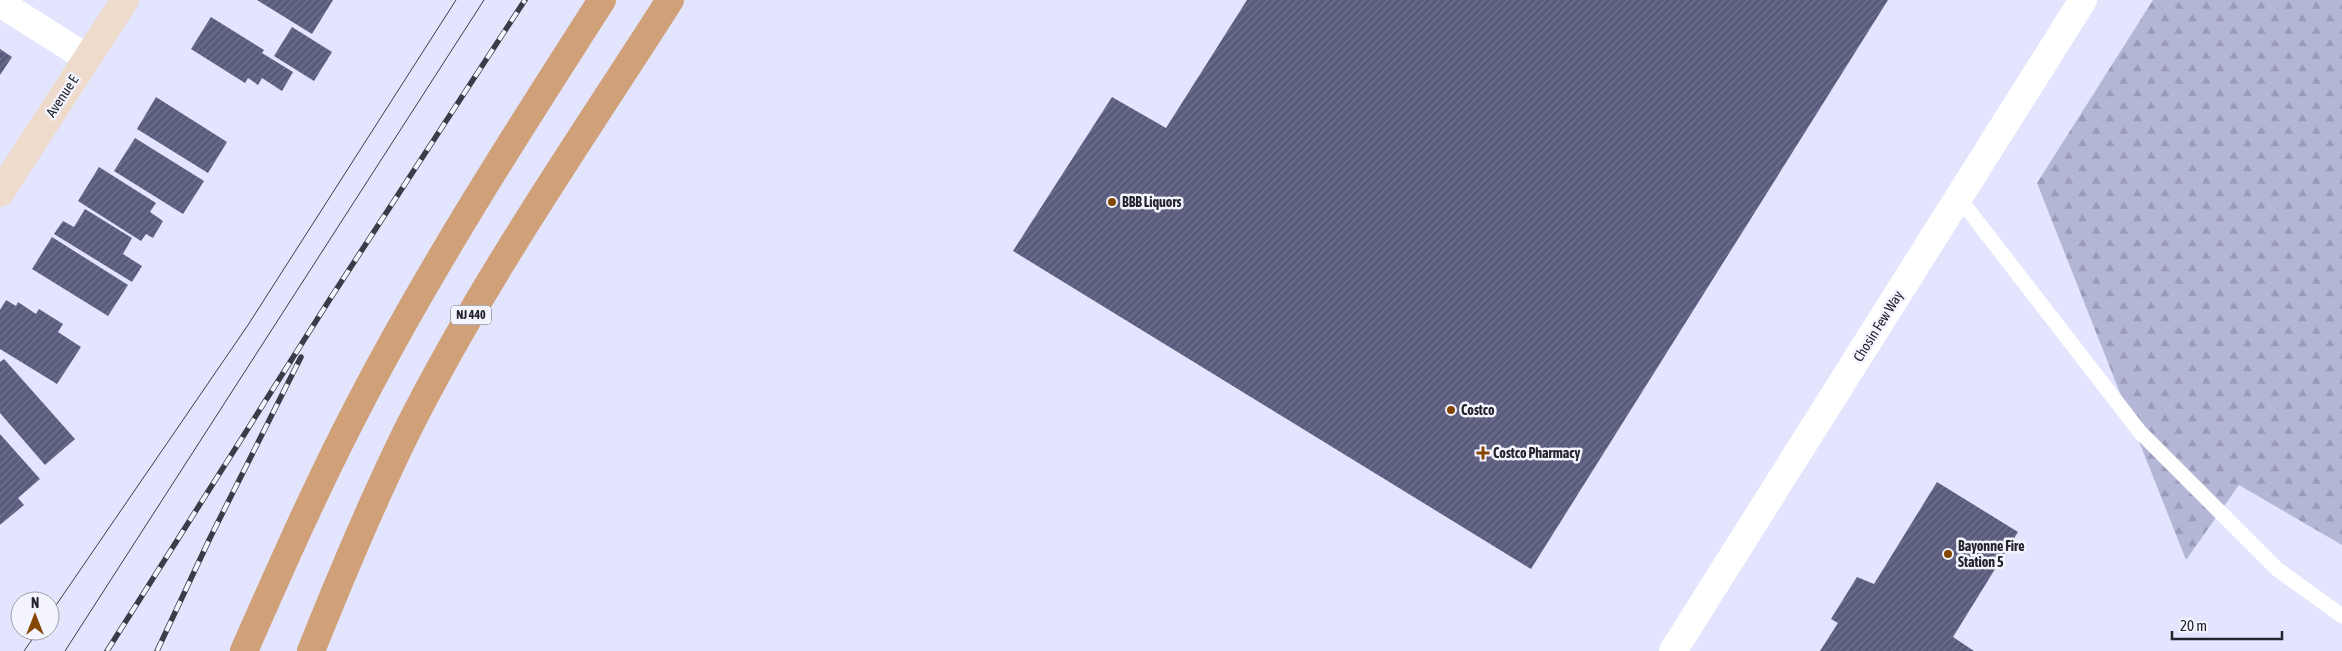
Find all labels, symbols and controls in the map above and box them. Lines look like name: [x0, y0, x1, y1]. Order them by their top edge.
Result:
street label: Avenue E: [43, 72, 81, 120]
place label: BBB Liquors: [1122, 194, 1182, 210]
marker: BBB Liquors: [1106, 196, 1118, 208]
street label: Chosin Few Way: [1850, 287, 1906, 364]
road number: NJ 440: [451, 306, 491, 324]
place label: Costco: [1461, 402, 1495, 418]
marker: Costco: [1445, 404, 1457, 416]
place label: Costco Pharmacy: [1493, 445, 1580, 461]
marker: Costco Pharmacy: [1477, 447, 1489, 459]
place label: Bayonne Fire Station 5: [1958, 538, 2025, 570]
marker: Bayonne Fire Station 5: [1942, 548, 1954, 560]
north arrow: [10, 591, 60, 641]
text: N: [31, 595, 39, 611]
scale bar: [2172, 608, 2282, 640]
text: 20 m: [2180, 617, 2207, 634]

